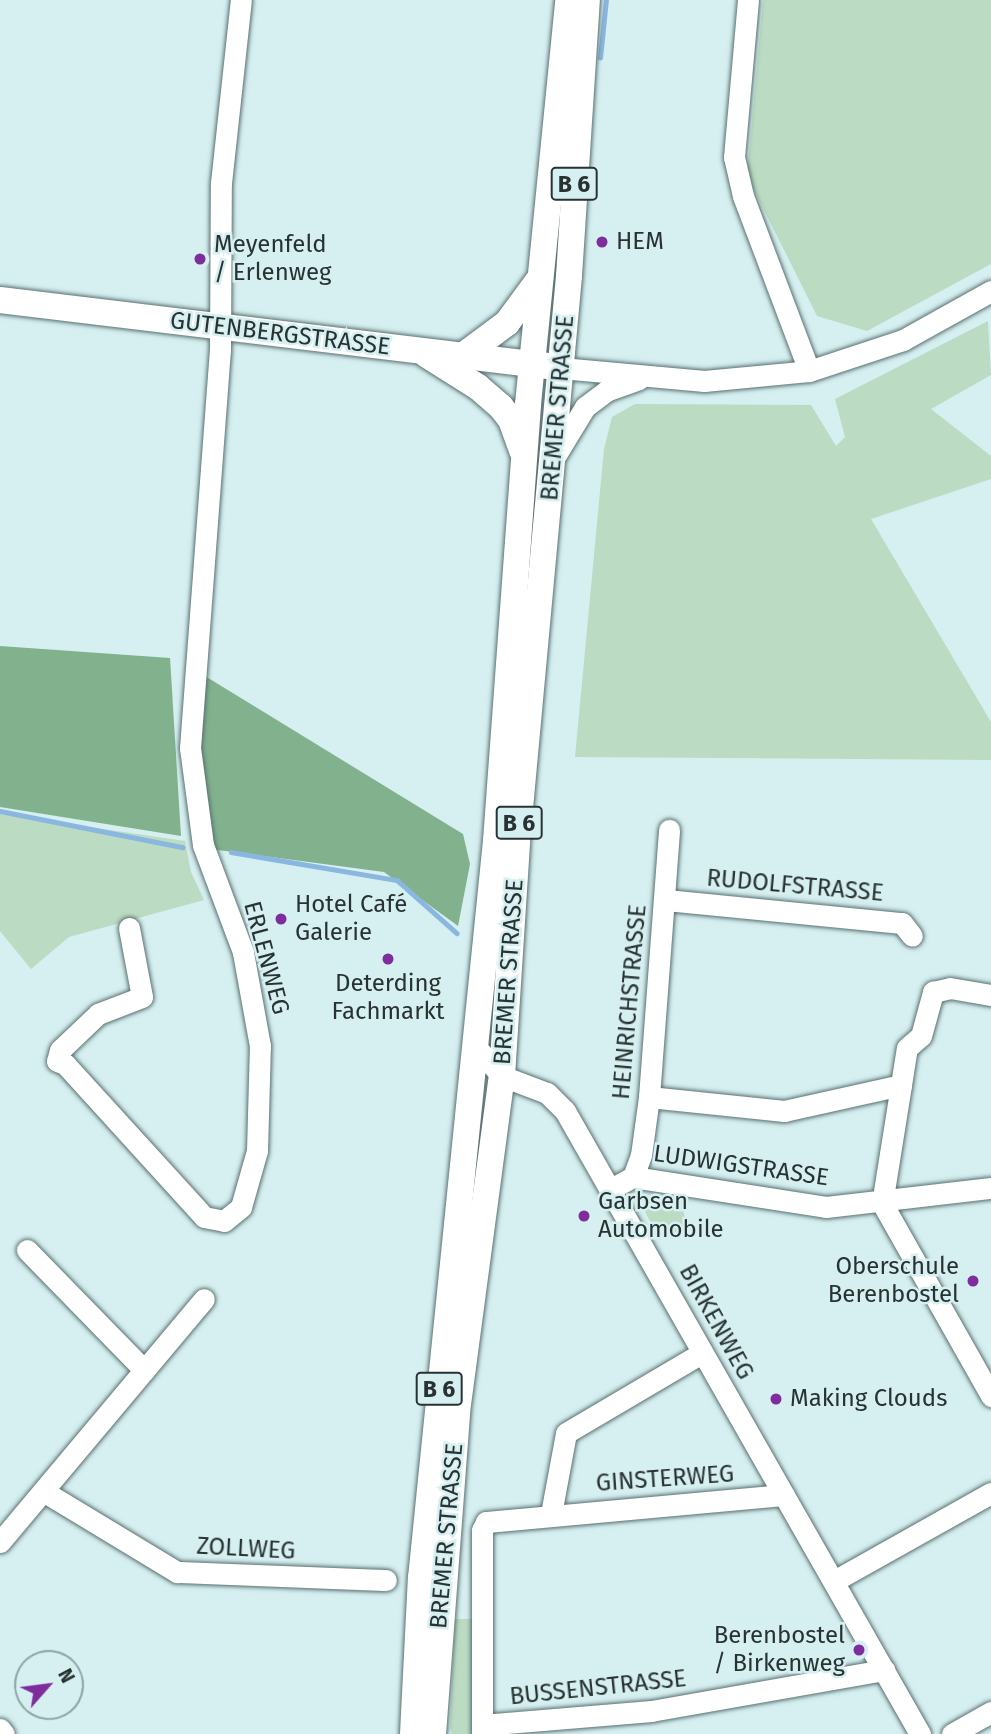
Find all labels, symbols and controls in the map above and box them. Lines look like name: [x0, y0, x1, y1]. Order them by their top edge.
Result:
road number: B 6: [550, 164, 598, 204]
place label: HEM: [616, 228, 664, 256]
place label: Meyenfeld / Erlenweg: [214, 231, 332, 287]
marker: HEM: [594, 234, 610, 250]
marker: Meyenfeld / Erlenweg: [192, 251, 208, 267]
street label: GUTENBERGSTRASSE: [168, 306, 392, 362]
street label: BREMER STRASSE: [536, 314, 580, 502]
road number: B 6: [494, 804, 544, 842]
street label: RUDOLFSTRASSE: [705, 864, 885, 908]
street label: BREMER STRASSE: [488, 878, 530, 1066]
place label: Hotel Café Galerie: [295, 891, 407, 947]
street label: ERLENWEG: [237, 898, 295, 1018]
street label: HEINRICHSTRASSE: [607, 903, 653, 1101]
marker: Hotel Café Galerie: [273, 911, 289, 927]
marker: Deterding Fachmarkt: [380, 951, 396, 967]
place label: Deterding Fachmarkt: [332, 970, 444, 1026]
street label: LUDWIGSTRASSE: [652, 1139, 830, 1193]
place label: Garbsen Automobile: [598, 1188, 724, 1244]
marker: Garbsen Automobile: [576, 1208, 592, 1224]
place label: Oberschule Berenbostel: [828, 1253, 959, 1309]
street label: BIRKENWEG: [673, 1259, 759, 1385]
marker: Oberschule Berenbostel: [965, 1273, 981, 1289]
road number: B 6: [414, 1370, 464, 1408]
place label: Making Clouds: [790, 1385, 947, 1413]
marker: Making Clouds: [768, 1391, 784, 1407]
street label: BREMER STRASSE: [425, 1442, 469, 1630]
street label: GINSTERWEG: [595, 1460, 735, 1498]
street label: ZOLLWEG: [196, 1532, 296, 1566]
place label: Berenbostel / Birkenweg: [714, 1622, 845, 1678]
marker: Berenbostel / Birkenweg: [851, 1642, 867, 1658]
north arrow: [14, 1650, 84, 1720]
street label: BUSSENSTRASSE: [508, 1664, 688, 1712]
text: N: [53, 1665, 79, 1687]

